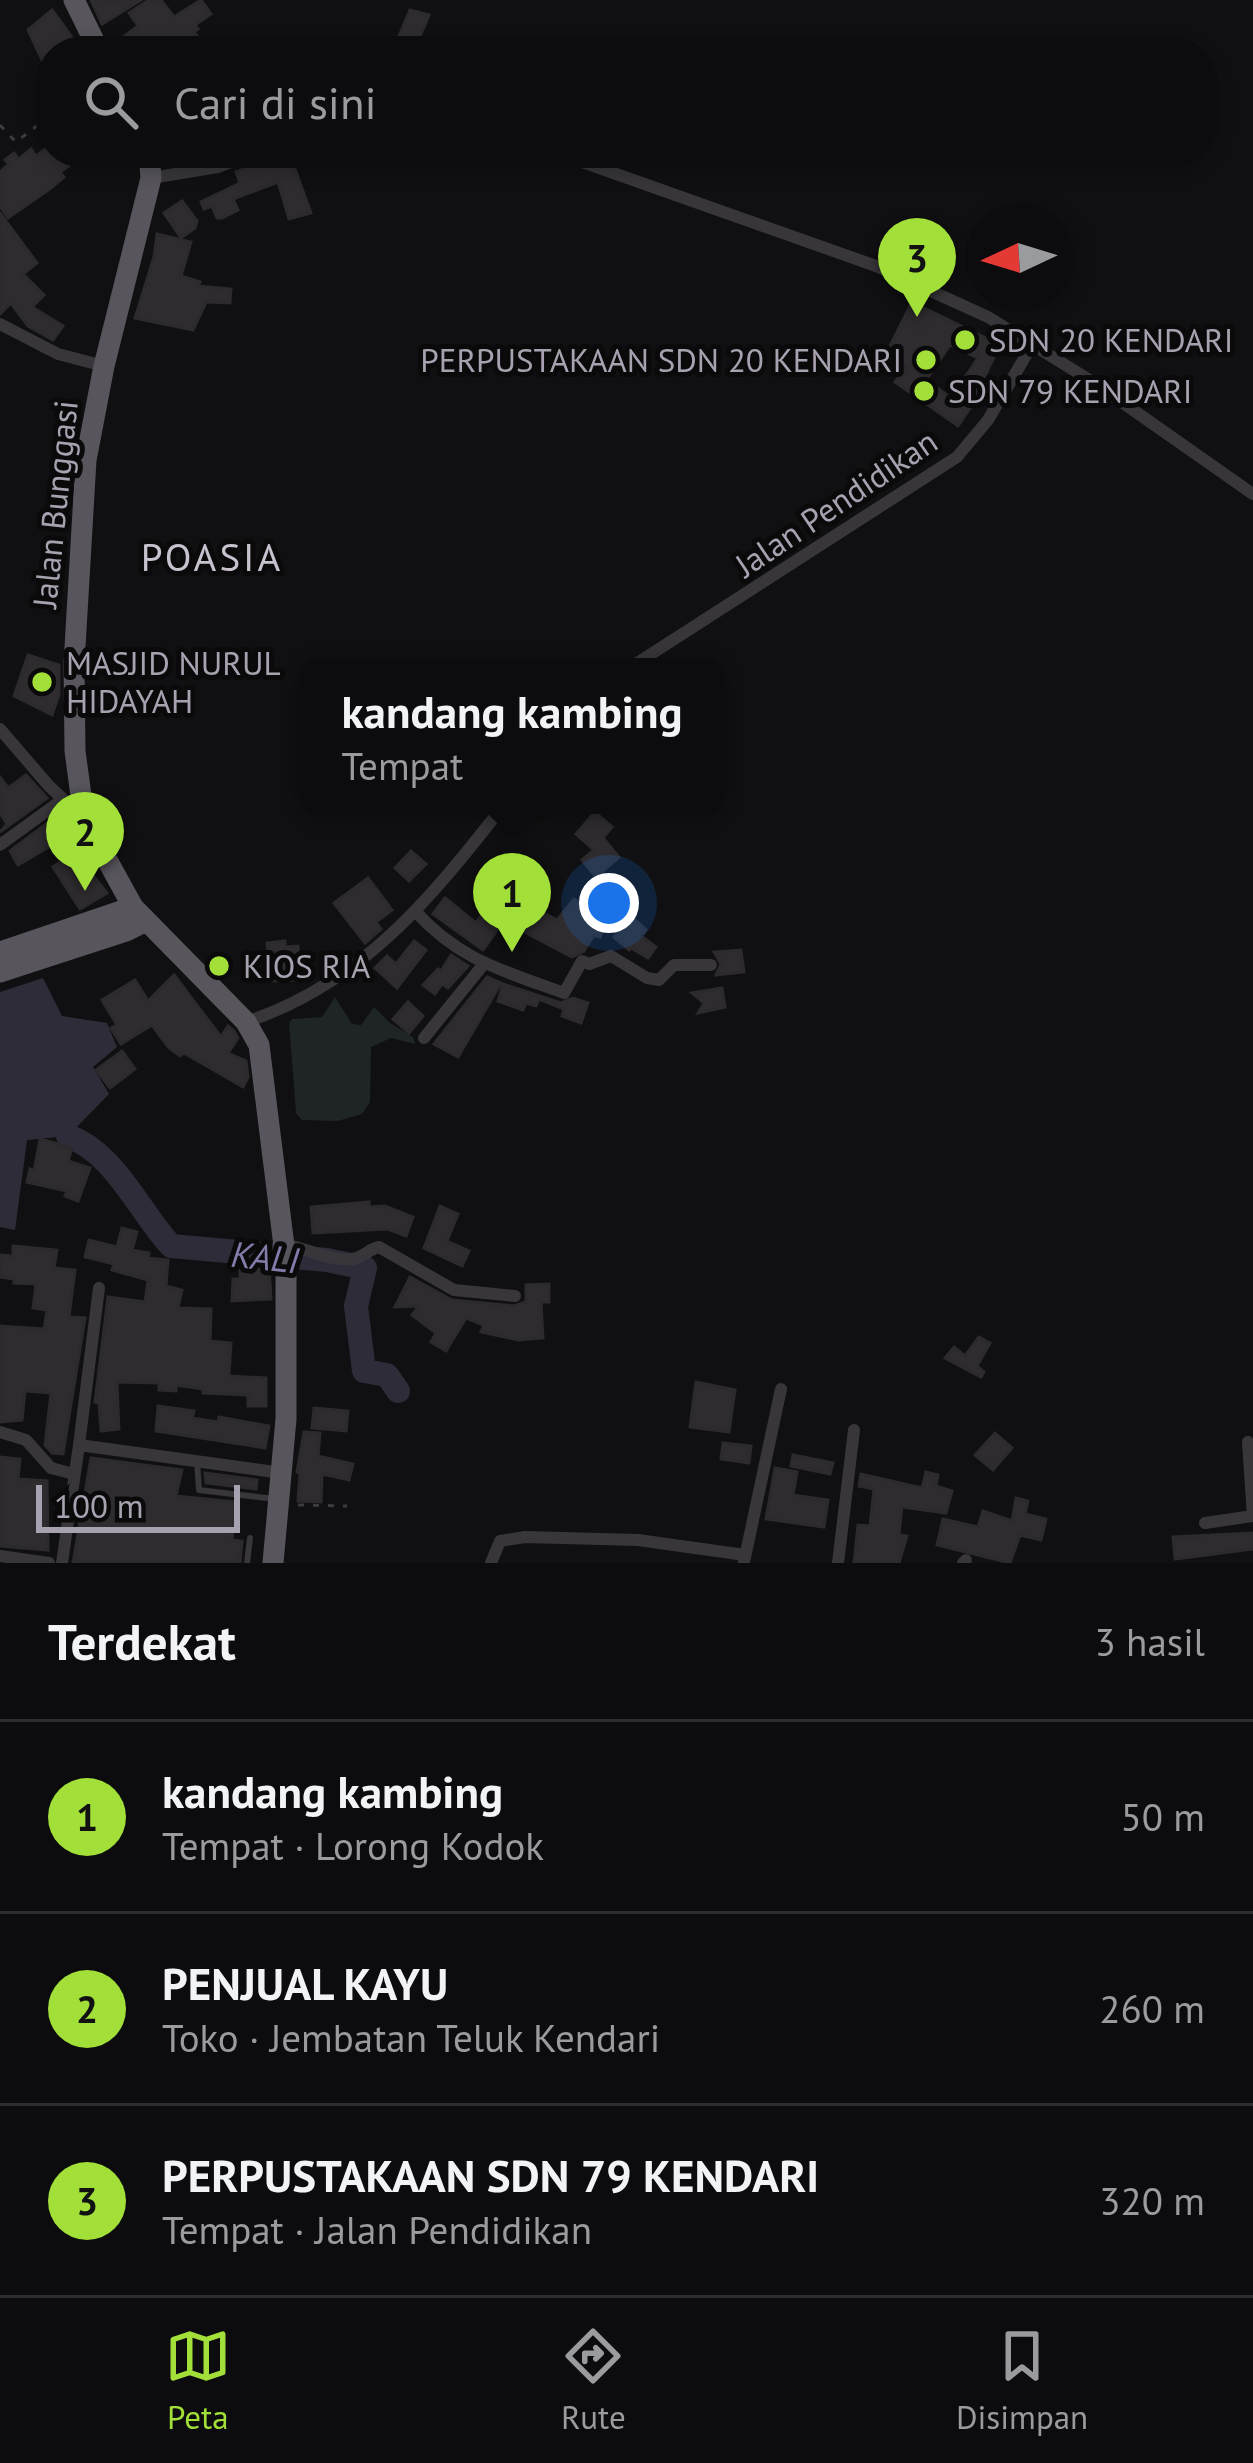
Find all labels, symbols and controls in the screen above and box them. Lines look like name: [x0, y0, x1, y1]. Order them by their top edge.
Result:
search box: [36, 36, 1217, 168]
icon: search: [78, 69, 144, 135]
text: Cari di sini: [174, 73, 377, 131]
north arrow: [965, 204, 1073, 312]
pin: 3: [878, 218, 956, 317]
place label: SDN 20 KENDARI: [989, 318, 1233, 361]
marker: SDN 20 KENDARI: [952, 327, 978, 353]
place label: PERPUSTAKAAN SDN 20 KENDARI: [420, 338, 902, 381]
marker: PERPUSTAKAAN SDN 20 KENDARI: [913, 347, 939, 373]
place label: SDN 79 KENDARI: [948, 369, 1192, 412]
marker: SDN 79 KENDARI: [911, 378, 937, 404]
street label: Jalan Bunggasi: [22, 398, 87, 612]
street label: Jalan Pendidikan: [725, 419, 945, 587]
district label: POASIA: [141, 531, 283, 582]
place label: MASJID NURUL HIDAYAH: [66, 641, 280, 722]
popup: [299, 658, 725, 814]
marker: MASJID NURUL HIDAYAH: [29, 669, 55, 695]
text: kandang kambing: [341, 682, 683, 740]
text: Tempat: [341, 740, 463, 791]
pin: 2: [46, 792, 124, 891]
pin: 1: [473, 853, 551, 952]
your location: [579, 873, 639, 933]
place label: KIOS RIA: [243, 944, 371, 987]
marker: KIOS RIA: [206, 953, 232, 979]
water label: KALI: [229, 1230, 302, 1284]
scale bar: [36, 1479, 240, 1532]
text: 100 m: [54, 1484, 144, 1527]
text: Terdekat: [48, 1608, 236, 1674]
text: 3 hasil: [1094, 1616, 1205, 1667]
text: kandang kambing: [162, 1762, 503, 1820]
text: 1: [76, 1791, 98, 1842]
text: 50 m: [1120, 1791, 1205, 1842]
text: Tempat · Lorong Kodok: [162, 1820, 544, 1871]
text: PENJUAL KAYU: [162, 1954, 448, 2012]
text: 2: [76, 1983, 98, 2034]
text: 260 m: [1099, 1983, 1205, 2034]
text: Toko · Jembatan Teluk Kendari: [162, 2012, 660, 2063]
text: PERPUSTAKAAN SDN 79 KENDARI: [162, 2146, 819, 2204]
text: 3: [76, 2175, 98, 2226]
text: 320 m: [1099, 2175, 1205, 2226]
text: Tempat · Jalan Pendidikan: [162, 2204, 592, 2255]
tab: Peta: [165, 2323, 231, 2438]
tab: Rute: [560, 2323, 626, 2438]
tab: Disimpan: [956, 2323, 1088, 2438]

